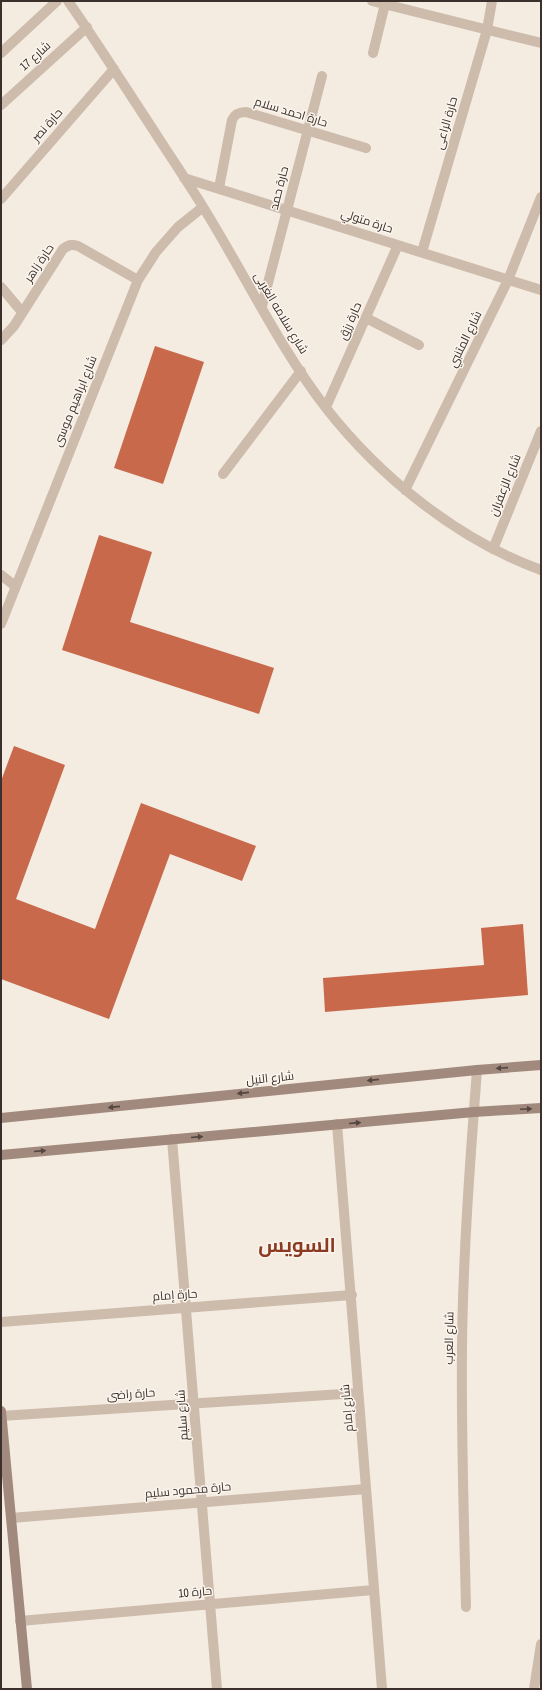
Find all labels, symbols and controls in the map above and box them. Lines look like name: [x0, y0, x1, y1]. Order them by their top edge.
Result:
street label: شارع 17: [16, 38, 54, 74]
street label: حارة احمد سلام: [252, 93, 330, 131]
street label: حارة الراعى: [431, 95, 461, 151]
street label: حارة نصر: [27, 105, 66, 146]
street label: حارة حمد: [266, 165, 292, 211]
street label: حارة متولي: [338, 205, 395, 239]
street label: حارة زاهر: [20, 241, 58, 286]
street label: شارع سلامه الغربى: [250, 269, 312, 357]
street label: حارة رزق: [335, 300, 365, 342]
street label: شارع المتنبي: [444, 308, 487, 371]
street label: شارع ابراهيم موسى: [49, 353, 101, 449]
street label: شارع الزعفران: [485, 451, 525, 518]
one-way arrow: [496, 1064, 508, 1071]
street label: شارع النيل: [245, 1068, 295, 1088]
one-way arrow: [367, 1077, 379, 1083]
one-way arrow: [237, 1090, 249, 1097]
one-way arrow: [108, 1103, 120, 1110]
one-way arrow: [520, 1106, 532, 1113]
one-way arrow: [349, 1119, 361, 1126]
one-way arrow: [191, 1133, 203, 1140]
one-way arrow: [34, 1148, 46, 1155]
district label: السويس: [258, 1231, 336, 1258]
street label: حارة إمام: [152, 1285, 198, 1305]
street label: شارع العرب: [441, 1311, 457, 1365]
street label: شارع إمام: [337, 1383, 357, 1433]
street label: حارة راضى: [106, 1384, 156, 1404]
street label: شارع سليم: [172, 1389, 192, 1441]
street label: حارة محمود سليم: [144, 1478, 232, 1502]
street label: حارة 10: [177, 1583, 213, 1601]

